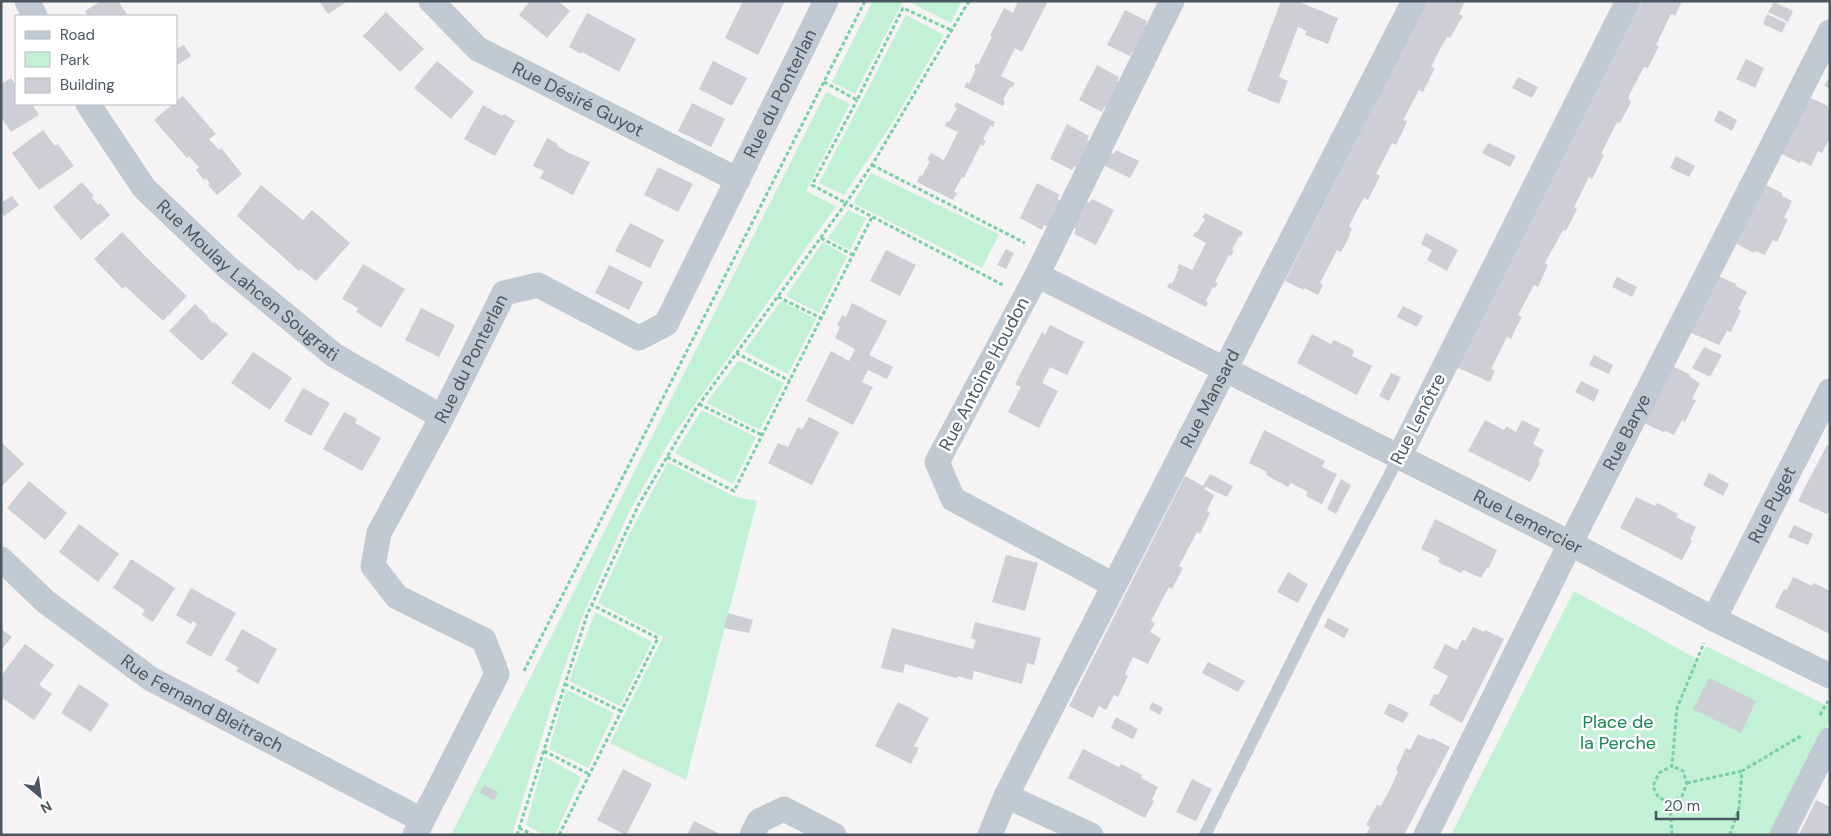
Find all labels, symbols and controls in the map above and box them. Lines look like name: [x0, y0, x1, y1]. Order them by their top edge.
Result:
legend: [15, 15, 178, 105]
text: Road: [60, 25, 95, 45]
street label: Rue du Ponterlan: [738, 25, 822, 162]
text: Park: [60, 50, 90, 70]
street label: Rue Désiré Guyot: [508, 56, 648, 142]
text: Building: [60, 75, 115, 95]
street label: Rue Moulay Lahcen Sougrati: [151, 194, 343, 367]
street label: Rue du Ponterlan: [429, 290, 513, 428]
street label: Rue Antoine Houdon: [933, 293, 1035, 455]
street label: Rue Mansard: [1175, 345, 1245, 452]
street label: Rue Lenôtre: [1385, 369, 1451, 469]
street label: Rue Barye: [1597, 390, 1656, 475]
street label: Rue Puget: [1742, 462, 1802, 548]
street label: Rue Lemercier: [1469, 484, 1587, 560]
street label: Rue Fernand Bleitrach: [116, 649, 288, 758]
park label: Place de la Perche: [1580, 710, 1656, 755]
north arrow: [15, 771, 65, 821]
scale bar: [1656, 788, 1738, 820]
text: 20 m: [1664, 796, 1700, 816]
text: N: [37, 797, 55, 818]

